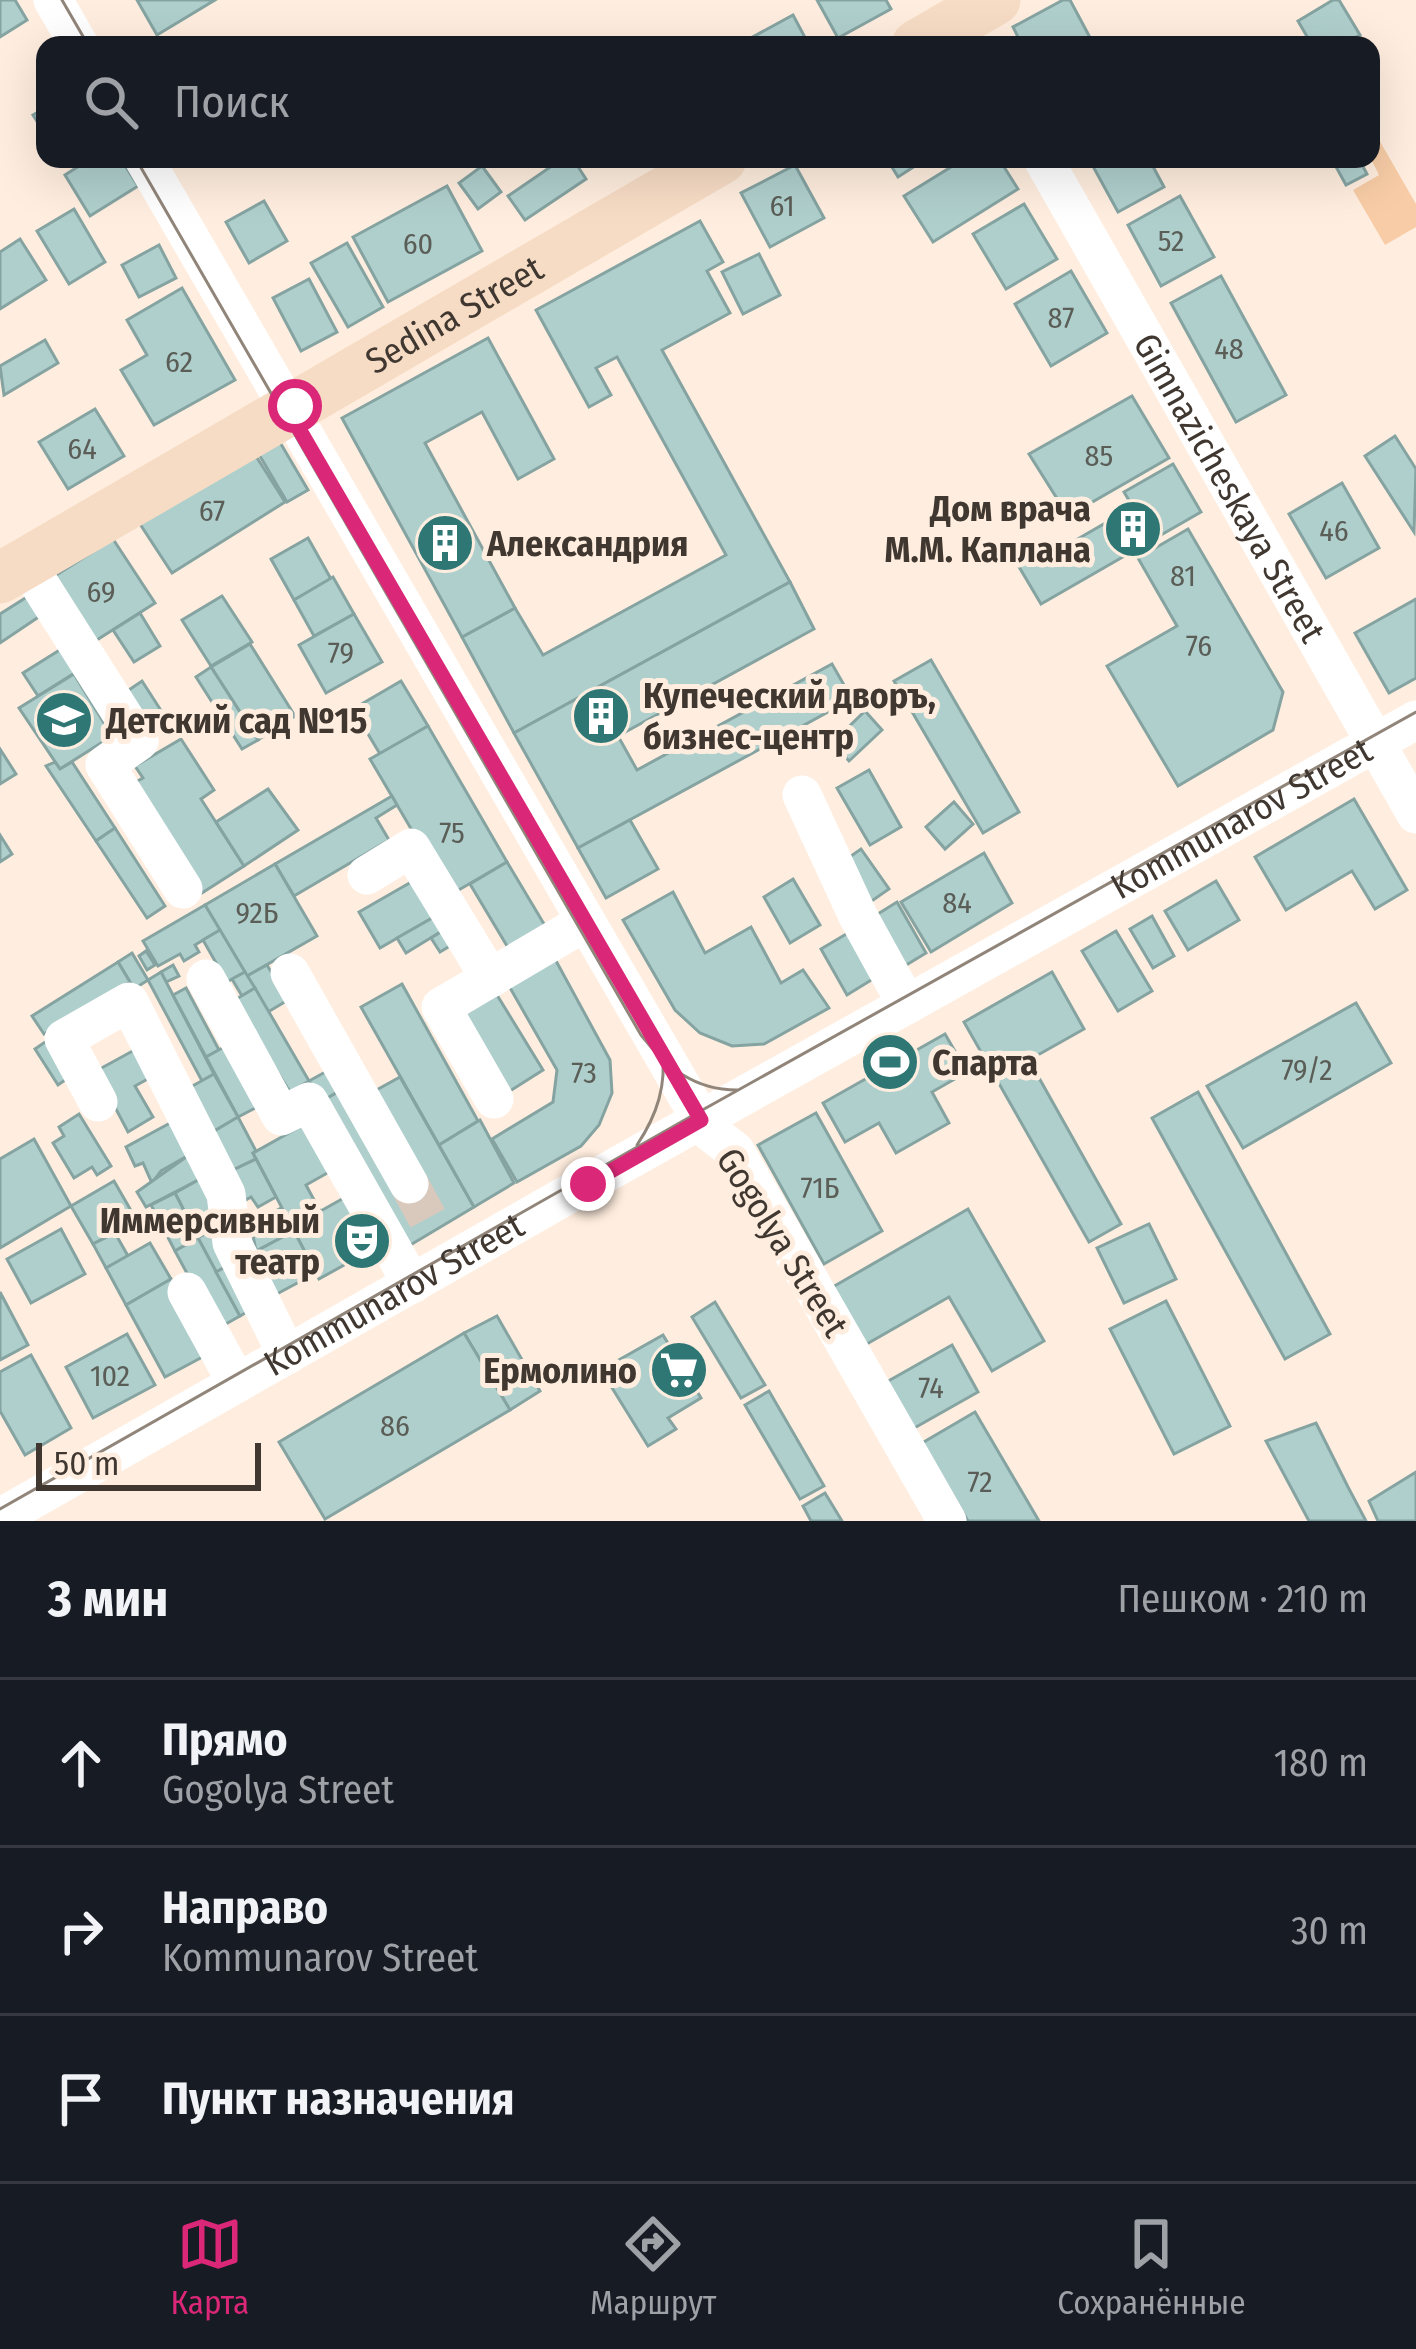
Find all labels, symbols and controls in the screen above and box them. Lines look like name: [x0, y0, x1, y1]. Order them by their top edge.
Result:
search box: [36, 36, 1380, 168]
icon: search: [78, 69, 144, 135]
text: Поиск: [174, 75, 289, 129]
house number: 61: [769, 188, 795, 224]
house number: 52: [1158, 223, 1184, 259]
house number: 60: [403, 226, 433, 262]
street label: Sedina Street: [358, 246, 551, 384]
house number: 87: [1048, 300, 1074, 336]
street label: Gimnazicheskaya Street: [1124, 326, 1335, 650]
house number: 48: [1214, 331, 1244, 367]
house number: 62: [165, 344, 193, 380]
route start: [268, 379, 322, 433]
house number: 64: [67, 431, 97, 467]
house number: 85: [1085, 438, 1113, 474]
place label: Дом врача М.М. Каплана: [885, 487, 1091, 572]
house number: 67: [199, 493, 225, 529]
building icon: Дом врача М.М. Каплана: [1102, 498, 1164, 560]
building icon: Александрия: [414, 512, 476, 574]
house number: 46: [1319, 513, 1349, 549]
place label: Александрия: [486, 522, 689, 566]
house number: 81: [1170, 558, 1196, 594]
house number: 69: [86, 574, 116, 610]
house number: 76: [1186, 628, 1212, 664]
house number: 79: [328, 635, 354, 671]
place label: Купеческий дворъ, бизнес-центр: [643, 674, 936, 759]
building icon: Купеческий дворъ, бизнес-центр: [570, 685, 632, 747]
school or university icon: Детский сад №15: [33, 689, 95, 751]
place label: Детский сад №15: [105, 699, 367, 743]
street label: Kommunarov Street: [1103, 728, 1380, 909]
house number: 75: [439, 815, 465, 851]
house number: 84: [942, 885, 972, 921]
house number: 92Б: [235, 895, 279, 931]
sports icon: Спарта: [859, 1031, 921, 1093]
place label: Спарта: [932, 1041, 1038, 1085]
house number: 79/2: [1281, 1052, 1333, 1088]
house number: 73: [571, 1055, 597, 1091]
street label: Gogolya Street: [707, 1140, 858, 1345]
route end: [561, 1157, 615, 1211]
house number: 71Б: [800, 1170, 840, 1206]
place label: Иммерсивный театр: [100, 1199, 320, 1284]
street label: Kommunarov Street: [256, 1203, 532, 1386]
theatre icon: Иммерсивный театр: [331, 1210, 393, 1272]
supermarket icon: Ермолино: [648, 1339, 710, 1401]
place label: Ермолино: [483, 1349, 637, 1393]
house number: 102: [90, 1358, 130, 1394]
house number: 74: [918, 1370, 944, 1406]
house number: 86: [380, 1408, 410, 1444]
scale bar: [36, 1437, 261, 1490]
text: 50 m: [54, 1444, 119, 1484]
house number: 72: [967, 1464, 993, 1500]
text: 3 мин: [48, 1568, 168, 1630]
text: Пешком · 210 m: [1118, 1576, 1368, 1622]
text: Прямо: [162, 1713, 287, 1767]
icon: ahead: [48, 1730, 114, 1796]
text: 180 m: [1274, 1740, 1368, 1786]
text: Gogolya Street: [162, 1767, 394, 1813]
text: Направо: [162, 1881, 328, 1935]
icon: right: [48, 1898, 114, 1964]
text: 30 m: [1291, 1908, 1368, 1954]
text: Kommunarov Street: [162, 1935, 478, 1981]
icon: arrive: [48, 2066, 114, 2132]
text: Пункт назначения: [162, 2072, 515, 2126]
tab: Карта: [170, 2211, 249, 2323]
tab: Маршрут: [590, 2211, 716, 2323]
tab: Сохранённые: [1057, 2211, 1246, 2323]

